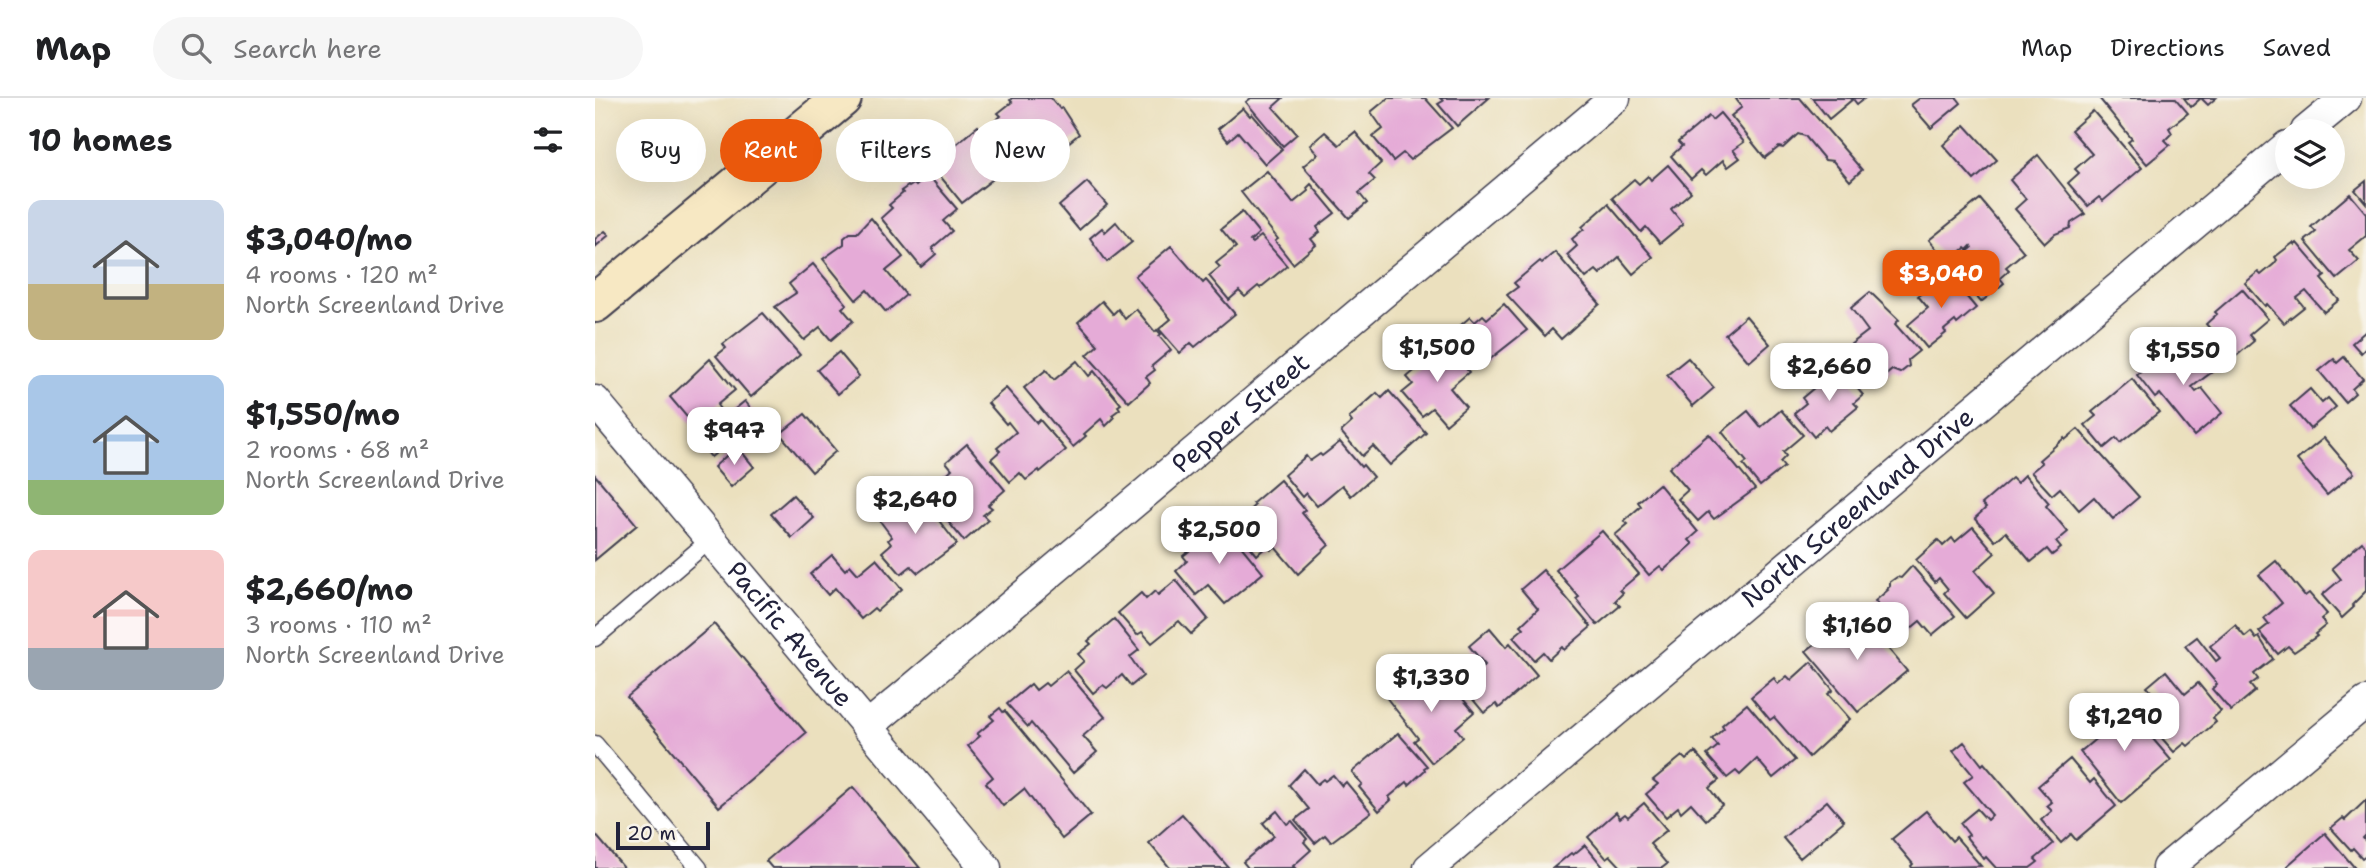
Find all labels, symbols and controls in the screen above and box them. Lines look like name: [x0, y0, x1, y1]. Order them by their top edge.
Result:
search box: [153, 17, 643, 80]
text: Map: [35, 26, 111, 71]
icon: search: [177, 29, 215, 67]
text: Search here: [233, 31, 382, 66]
text: Map: [2021, 32, 2072, 64]
text: Directions: [2110, 32, 2225, 64]
text: Saved: [2263, 32, 2331, 64]
chip: Buy: [616, 119, 706, 182]
chip: Rent: [720, 119, 822, 182]
chip: Filters: [836, 119, 956, 182]
chip: New: [970, 119, 1070, 182]
map controls: [2275, 119, 2345, 189]
button: layers: [2275, 119, 2345, 189]
text: 10 homes: [28, 120, 173, 161]
icon: filters: [529, 121, 567, 159]
text: $3,040/mo: [245, 219, 413, 260]
icon: home: [84, 228, 168, 312]
pin: $3,040: [1884, 250, 1998, 310]
text: $3,040: [1899, 258, 1983, 288]
text: 4 rooms · 120 m²: [245, 260, 438, 290]
text: North Screenland Drive: [245, 290, 505, 320]
pin: $1,500: [1380, 324, 1494, 384]
pin: $1,550: [2126, 328, 2240, 387]
text: $1,500: [1398, 332, 1476, 362]
text: $1,550: [2145, 335, 2221, 365]
pin: $2,660: [1772, 344, 1886, 403]
street label: Pepper Street: [1164, 345, 1316, 481]
text: $2,660: [1786, 351, 1872, 381]
text: $1,550/mo: [245, 394, 400, 435]
street label: North Screenland Drive: [1733, 399, 1981, 615]
icon: home: [84, 403, 168, 487]
pin: $947: [693, 408, 775, 467]
text: $947: [703, 415, 765, 445]
text: 2 rooms · 68 m²: [245, 435, 429, 465]
text: North Screenland Drive: [245, 465, 505, 495]
pin: $2,640: [858, 476, 972, 536]
text: $2,640: [872, 484, 958, 514]
pin: $2,500: [1162, 506, 1276, 566]
text: $2,500: [1177, 514, 1261, 544]
street label: Pacific Avenue: [719, 554, 862, 714]
text: $2,660/mo: [245, 569, 414, 610]
icon: home: [84, 578, 168, 662]
pin: $1,160: [1800, 602, 1914, 662]
text: 3 rooms · 110 m²: [245, 610, 432, 640]
text: $1,160: [1822, 610, 1892, 640]
text: North Screenland Drive: [245, 640, 505, 670]
pin: $1,330: [1374, 654, 1488, 714]
text: $1,330: [1392, 662, 1470, 692]
pin: $1,290: [2067, 694, 2181, 753]
text: $1,290: [2085, 701, 2163, 731]
scale bar: [616, 819, 711, 851]
text: 20 m: [627, 821, 676, 846]

